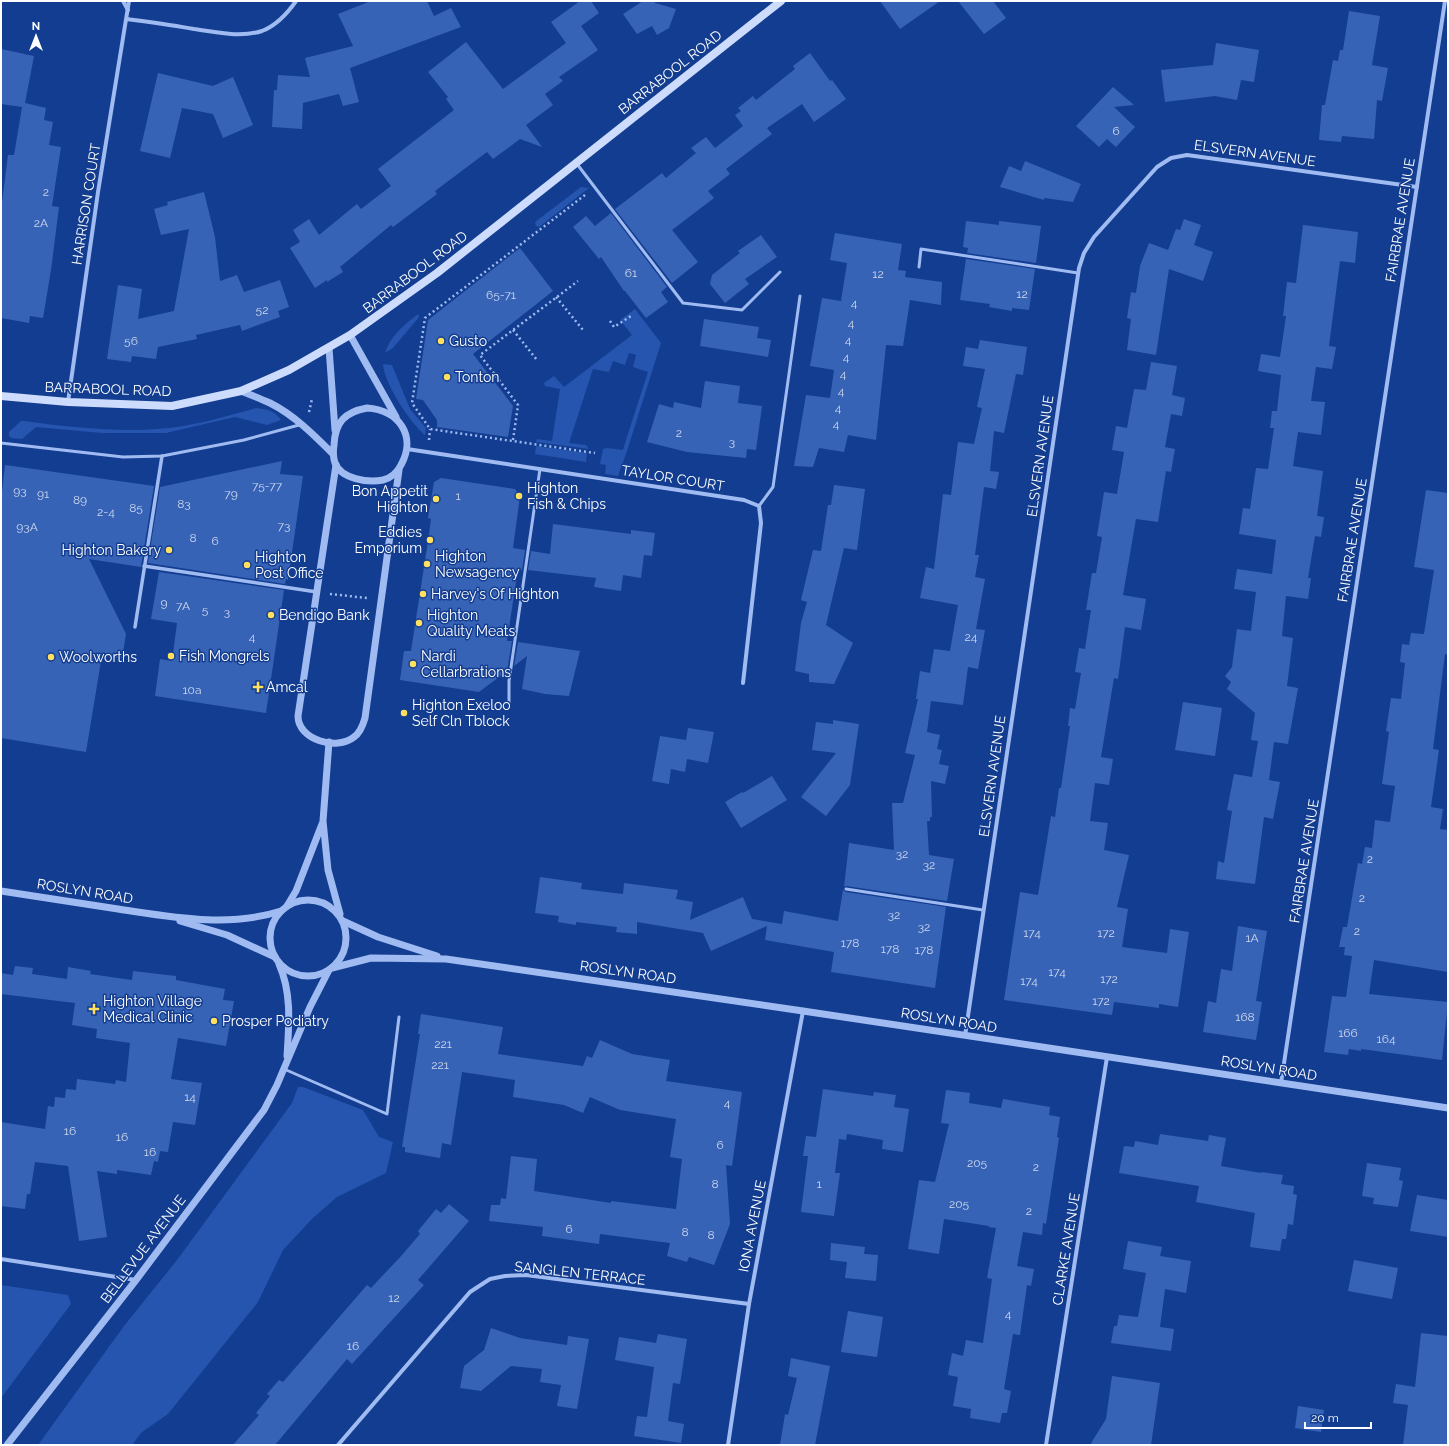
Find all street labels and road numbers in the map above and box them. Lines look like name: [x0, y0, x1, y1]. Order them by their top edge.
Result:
street label: BARRABOOL ROAD: [615, 27, 725, 117]
street label: ELSVERN AVENUE: [1193, 137, 1317, 169]
street label: HARRISON COURT: [68, 142, 104, 266]
street label: FAIRBRAE AVENUE: [1382, 157, 1418, 283]
street label: BARRABOOL ROAD: [360, 227, 470, 317]
street label: BARRABOOL ROAD: [44, 379, 172, 399]
street label: ELSVERN AVENUE: [1024, 394, 1056, 518]
street label: TAYLOR COURT: [620, 462, 726, 494]
street label: FAIRBRAE AVENUE: [1334, 477, 1370, 603]
street label: ELSVERN AVENUE: [976, 714, 1008, 838]
street label: FAIRBRAE AVENUE: [1286, 798, 1322, 924]
street label: ROSLYN ROAD: [36, 876, 134, 906]
street label: ROSLYN ROAD: [579, 957, 677, 987]
street label: ROSLYN ROAD: [900, 1005, 998, 1035]
street label: ROSLYN ROAD: [1220, 1053, 1318, 1083]
street label: IONA AVENUE: [735, 1179, 769, 1273]
street label: BELLEVUE AVENUE: [97, 1192, 189, 1306]
street label: CLARKE AVENUE: [1049, 1192, 1083, 1306]
street label: SANGLEN TERRACE: [514, 1258, 646, 1288]

